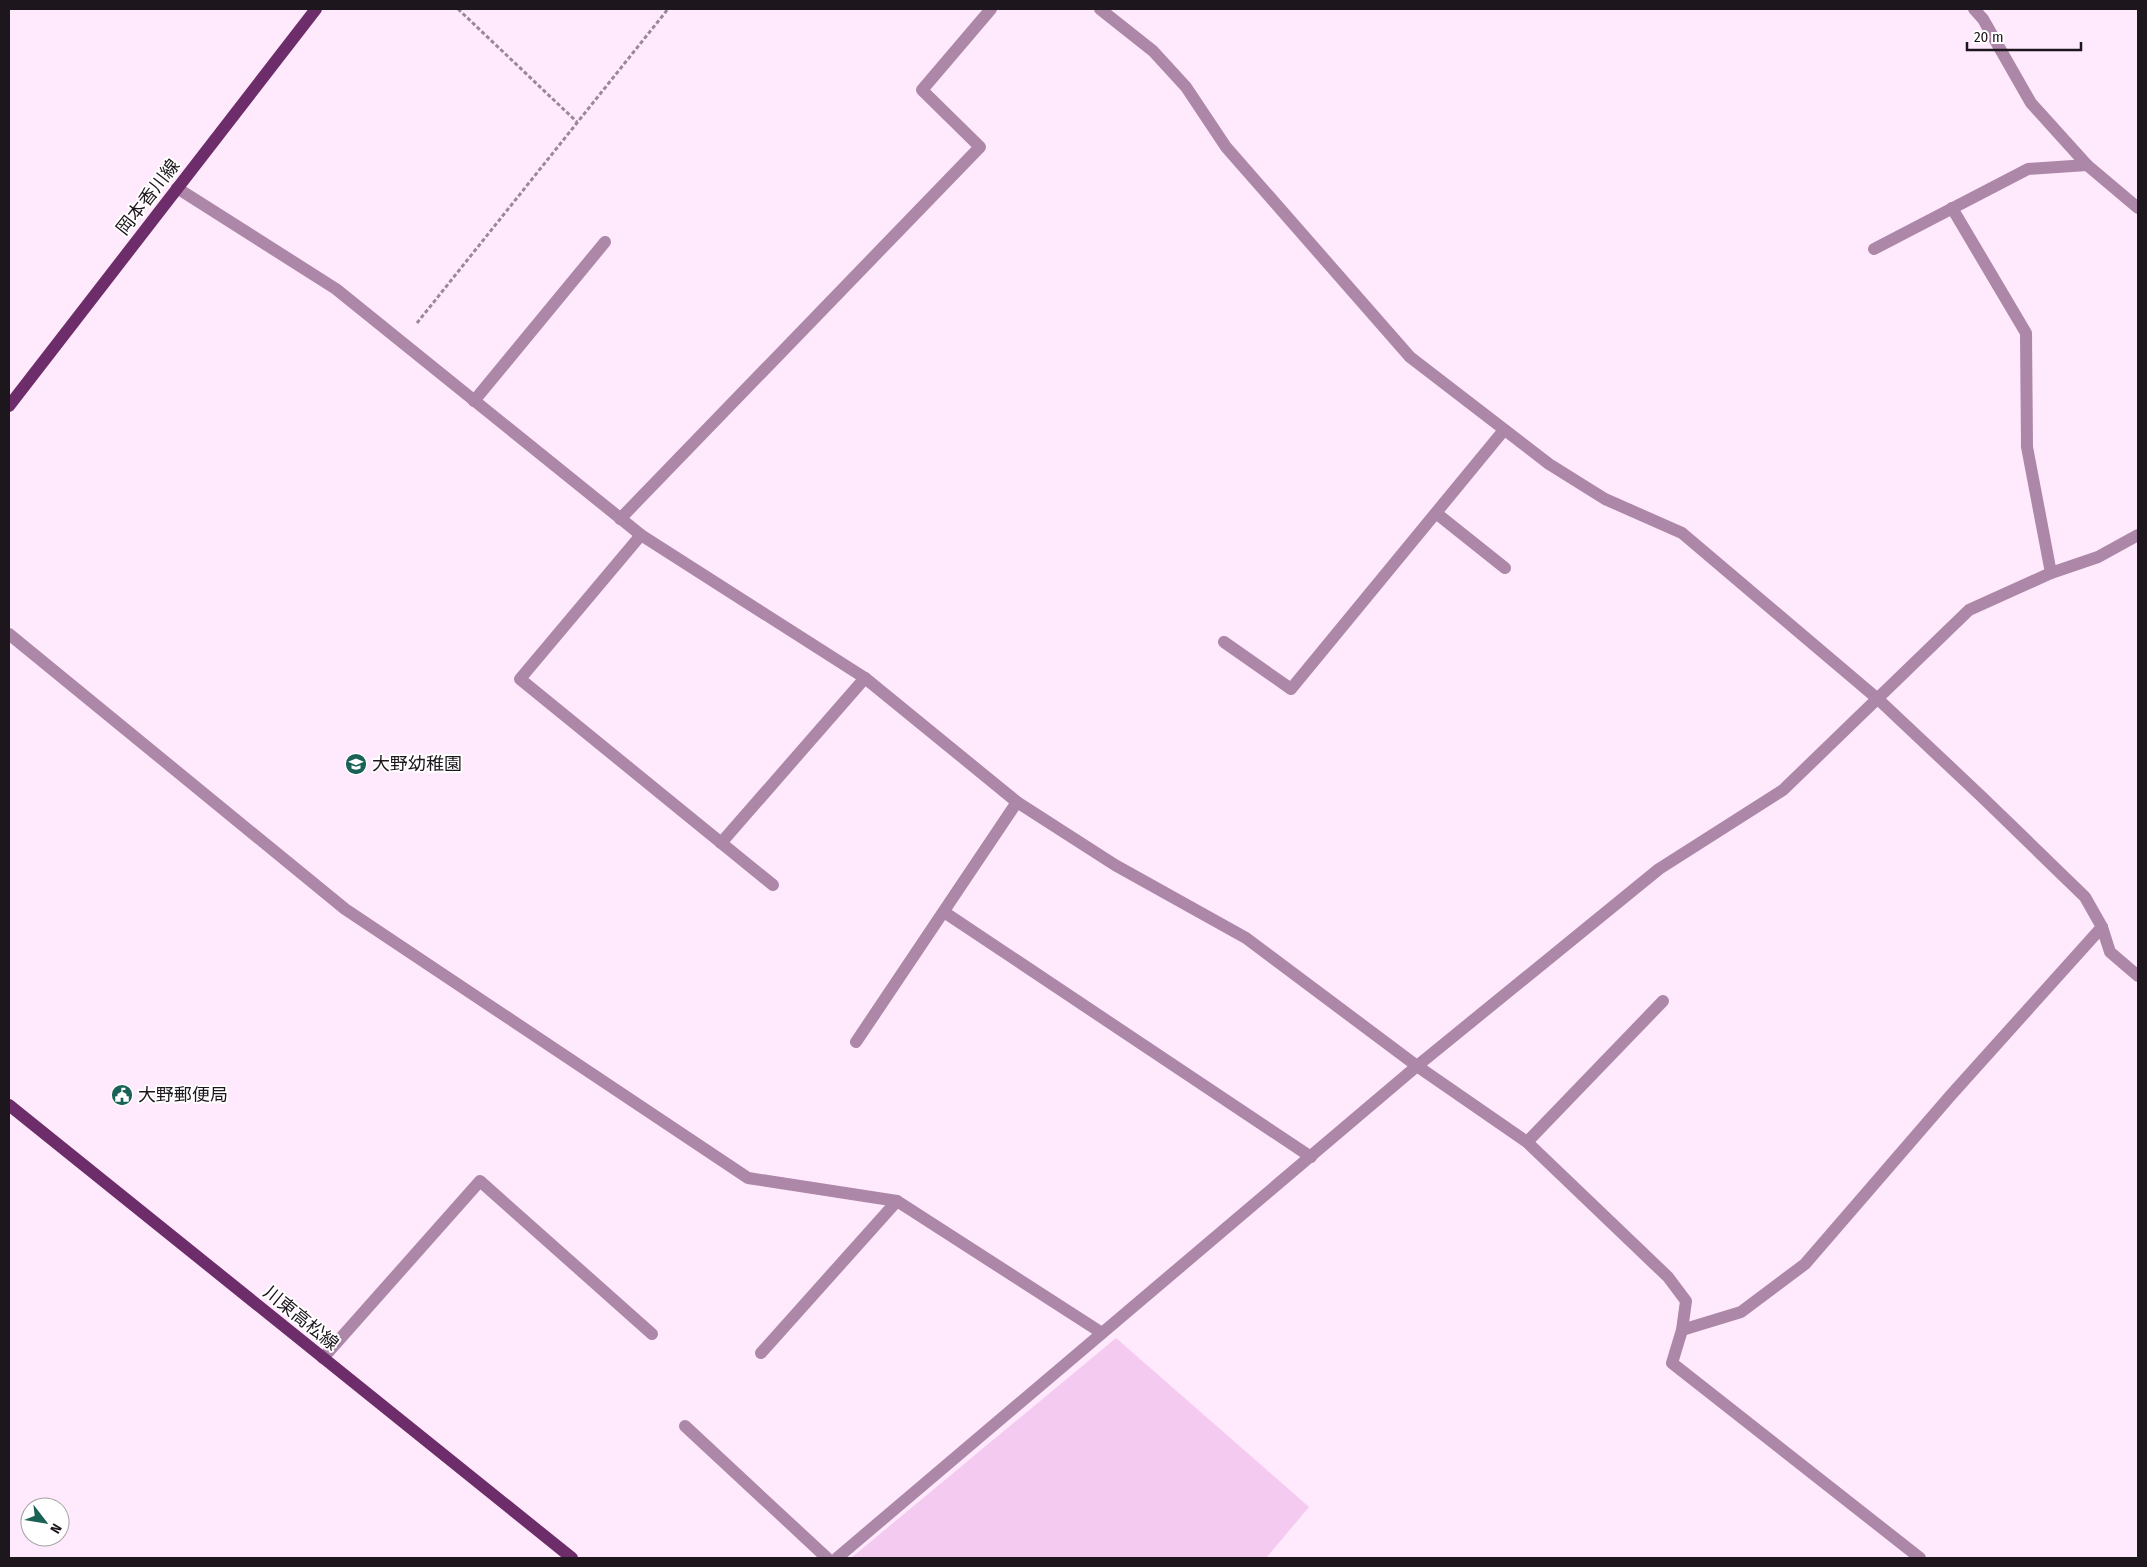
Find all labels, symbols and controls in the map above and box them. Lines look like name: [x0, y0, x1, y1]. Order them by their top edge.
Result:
scale bar: [1967, 20, 2081, 52]
text: 20 m: [1974, 28, 2004, 46]
street label: 岡本香川線: [112, 155, 184, 239]
school or university icon: 大野幼稚園: [344, 752, 368, 776]
place label: 大野幼稚園: [372, 753, 462, 775]
public building icon: 大野郵便局: [110, 1083, 134, 1107]
place label: 大野郵便局: [138, 1084, 228, 1106]
street label: 川東高松線: [259, 1281, 343, 1355]
north arrow: [20, 1497, 70, 1547]
text: N: [46, 1520, 65, 1536]

